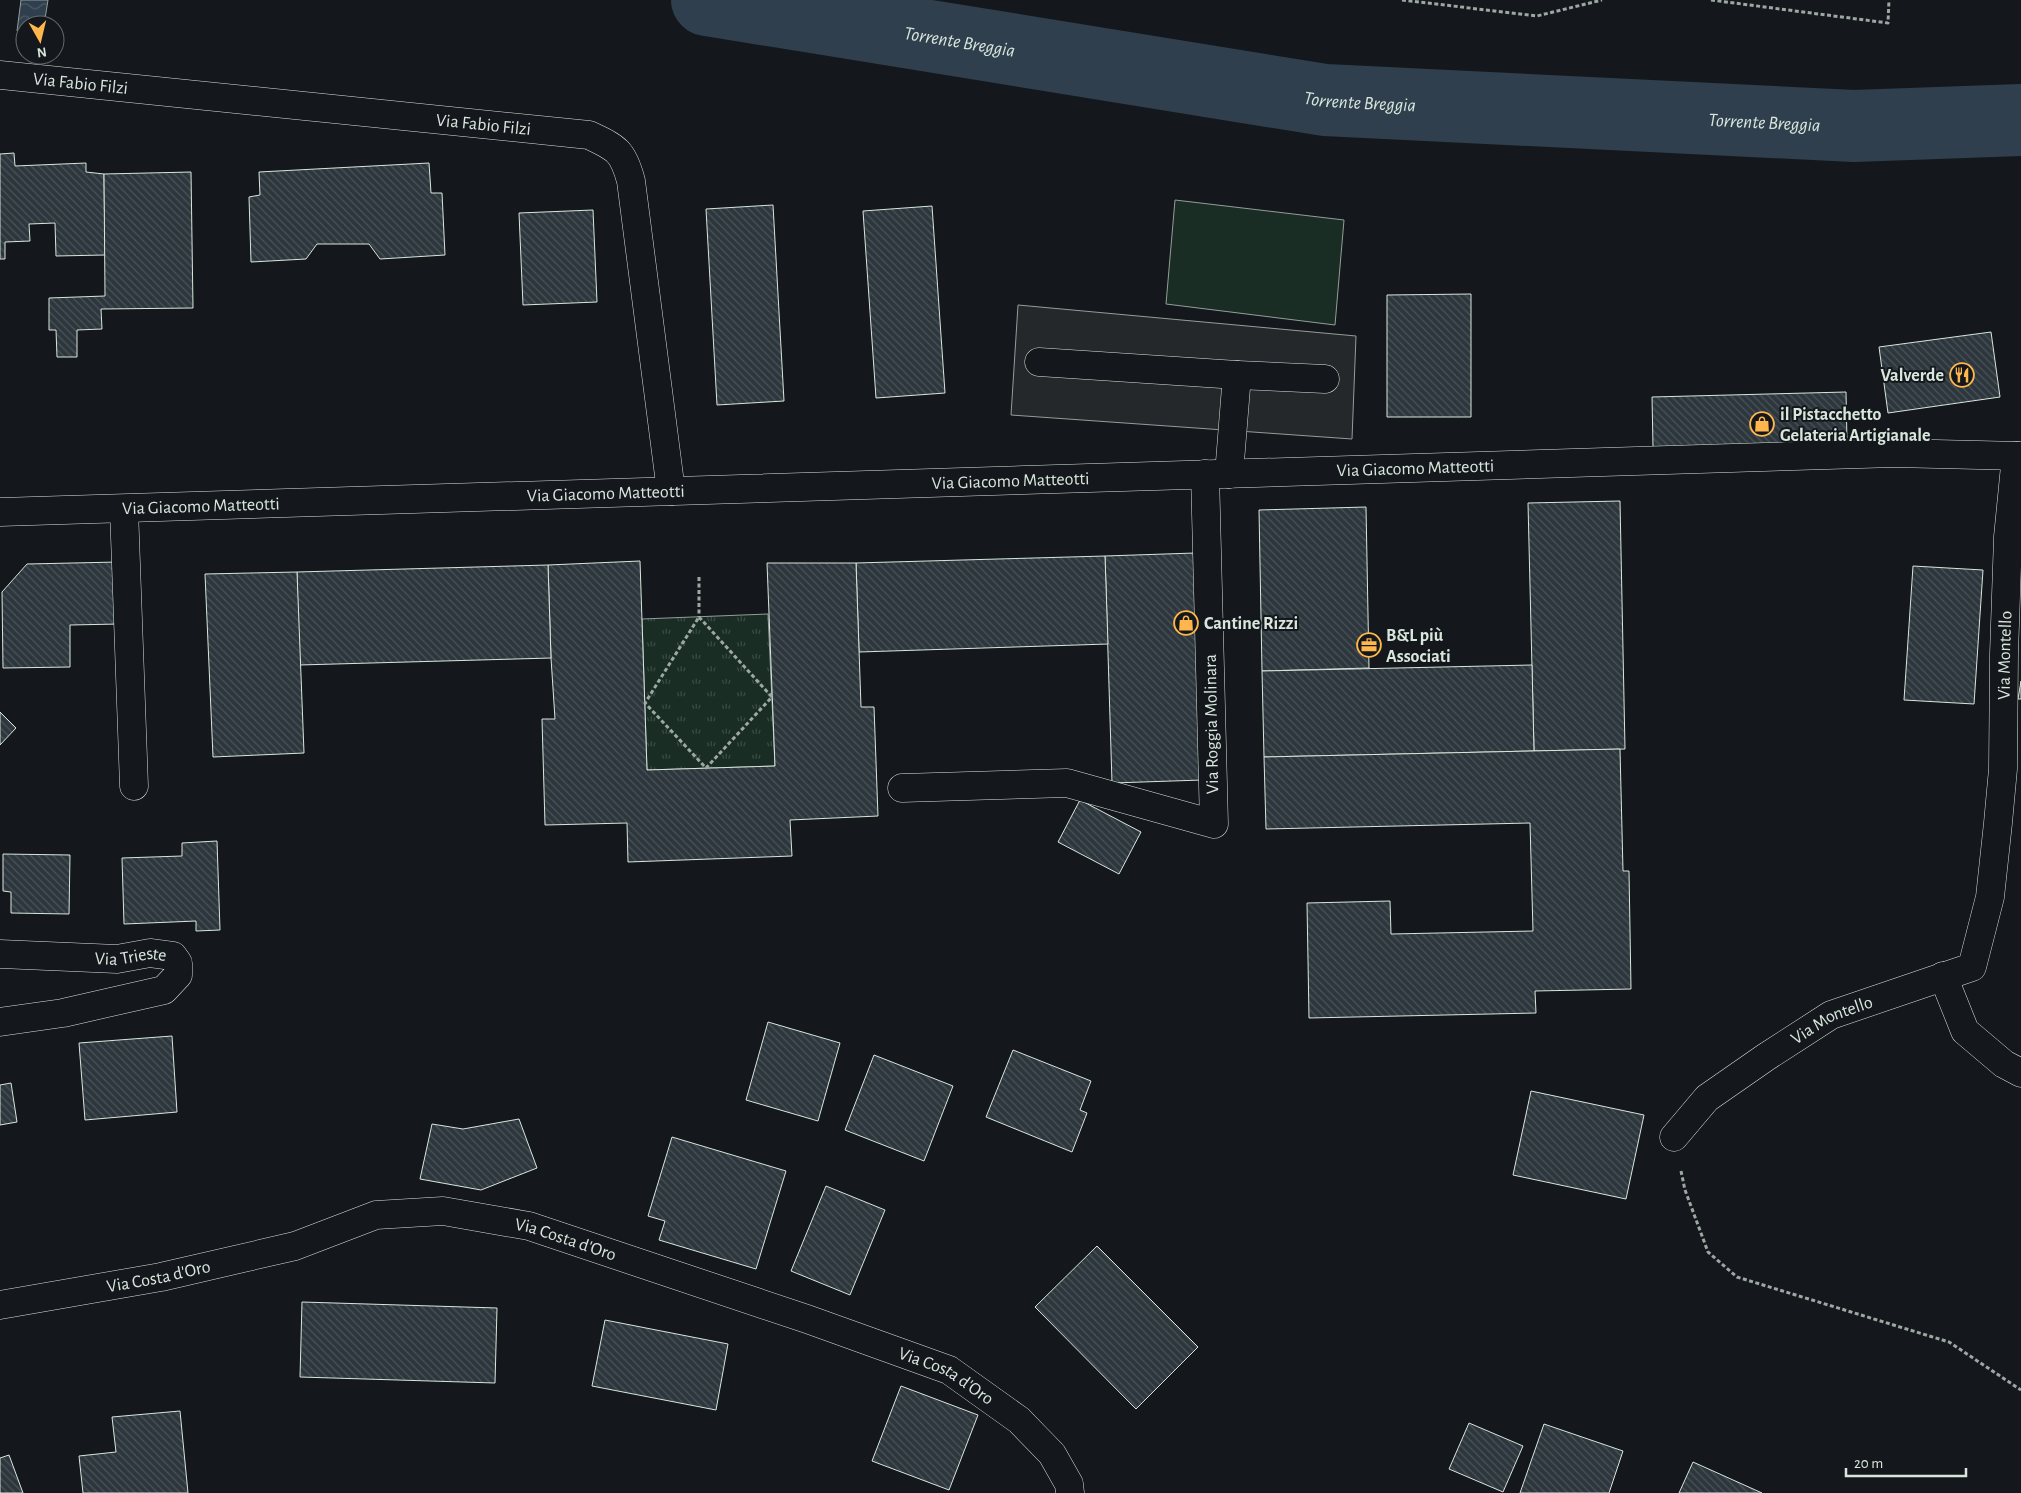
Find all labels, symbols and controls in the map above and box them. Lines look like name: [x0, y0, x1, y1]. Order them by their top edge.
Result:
north arrow: [15, 15, 65, 65]
water label: Torrente Breggia: [903, 24, 1016, 61]
text: N: [36, 44, 47, 59]
street label: Via Fabio Filzi: [32, 70, 129, 98]
water label: Torrente Breggia: [1302, 89, 1416, 115]
street label: Via Fabio Filzi: [435, 111, 532, 139]
water label: Torrente Breggia: [1708, 111, 1821, 135]
restaurant icon: Valverde: [1949, 362, 1975, 388]
place label: Valverde: [1881, 367, 1944, 385]
place label: il Pistacchetto Gelateria Artigianale: [1780, 406, 1931, 445]
shop icon: il Pistacchetto Gelateria Artigianale: [1749, 411, 1775, 437]
street label: Via Giacomo Matteotti: [1336, 457, 1494, 480]
street label: Via Giacomo Matteotti: [931, 470, 1090, 493]
street label: Via Giacomo Matteotti: [527, 483, 685, 506]
street label: Via Giacomo Matteotti: [122, 495, 280, 518]
shop icon: Cantine Rizzi: [1173, 610, 1199, 636]
street label: Via Montello: [1996, 610, 2015, 700]
place label: Cantine Rizzi: [1204, 615, 1298, 633]
place label: B&L più Associati: [1386, 627, 1451, 666]
office icon: B&L più Associati: [1356, 632, 1382, 658]
street label: Via Roggia Molinara: [1202, 654, 1222, 794]
street label: Via Trieste: [94, 945, 167, 969]
street label: Via Montello: [1788, 993, 1875, 1048]
street label: Via Costa d'Oro: [514, 1216, 619, 1265]
street label: Via Costa d'Oro: [105, 1258, 212, 1296]
street label: Via Costa d'Oro: [896, 1345, 997, 1409]
scale bar: [1846, 1446, 1966, 1478]
text: 20 m: [1854, 1456, 1883, 1471]

